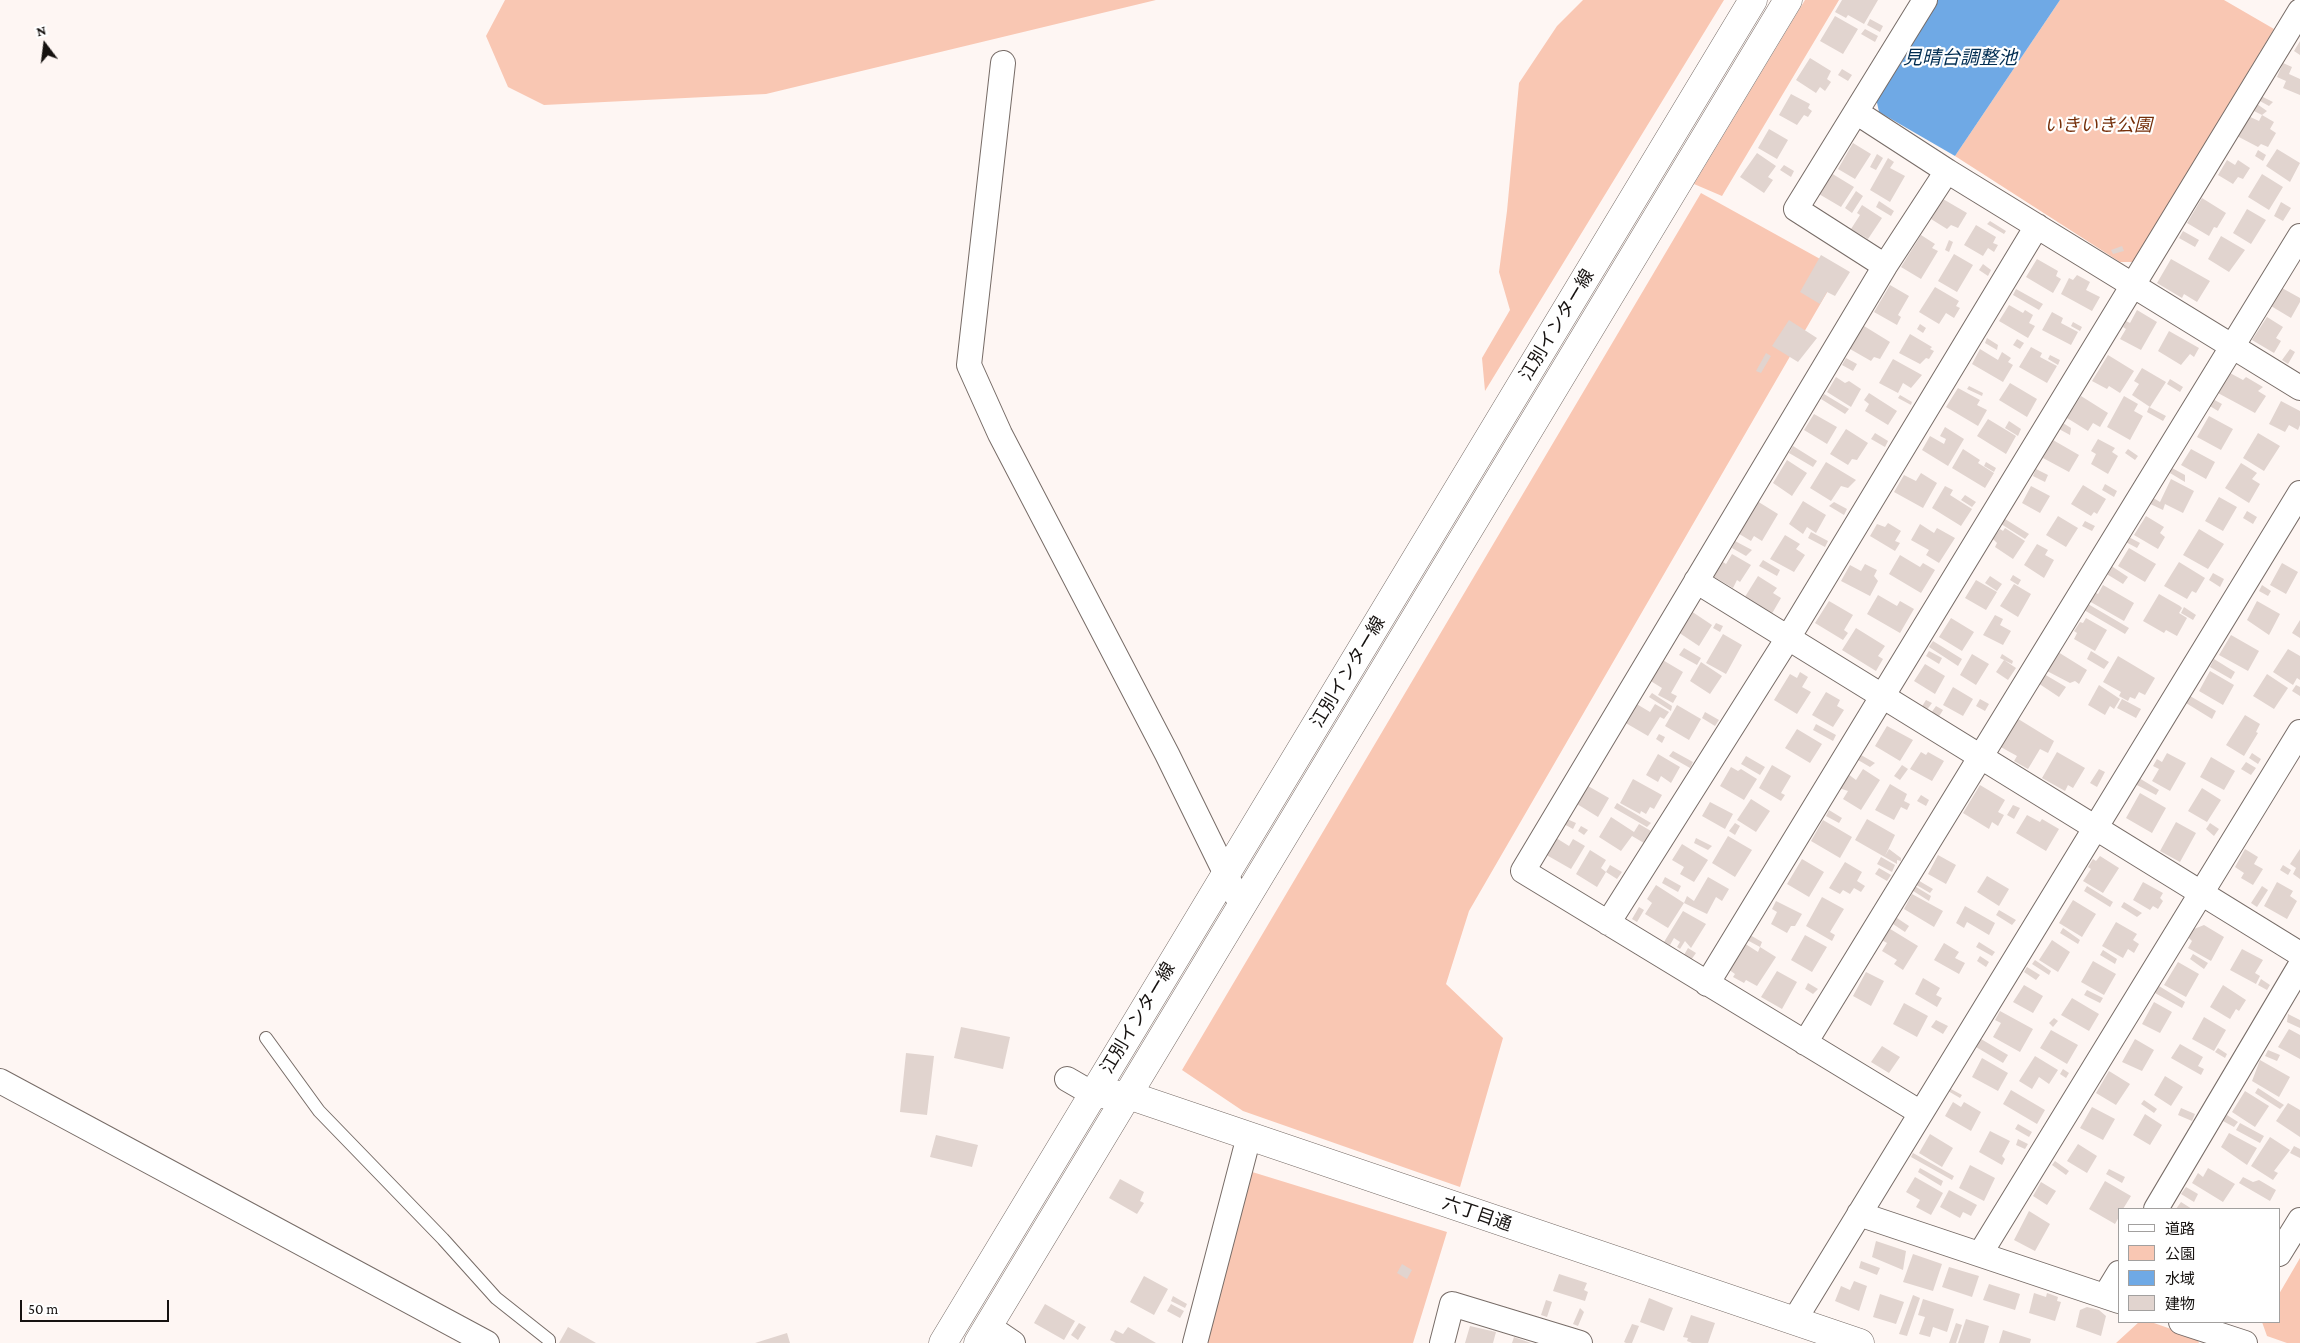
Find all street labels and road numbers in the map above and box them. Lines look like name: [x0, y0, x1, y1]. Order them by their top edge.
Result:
street label: 江別インター線: [1515, 265, 1599, 385]
street label: 江別インター線: [1306, 612, 1390, 732]
street label: 江別インター線: [1096, 958, 1180, 1078]
street label: 六丁目通: [1439, 1192, 1515, 1236]

